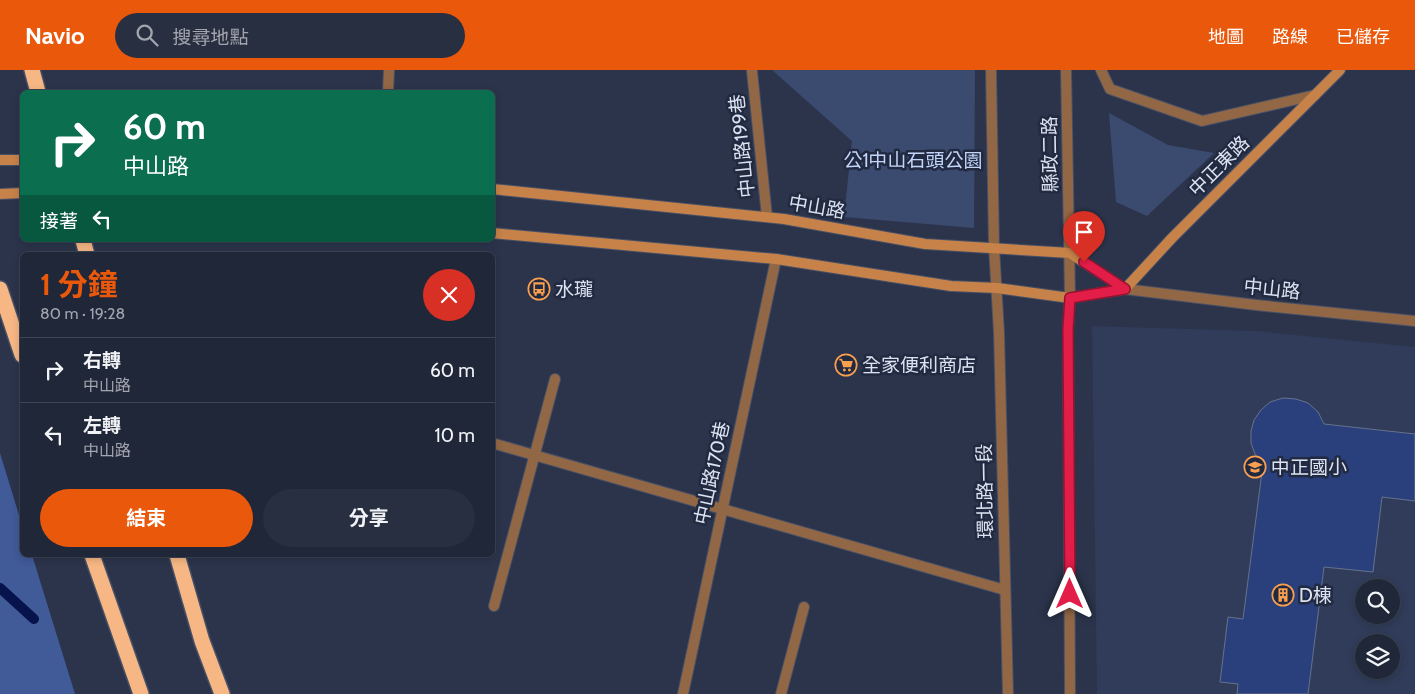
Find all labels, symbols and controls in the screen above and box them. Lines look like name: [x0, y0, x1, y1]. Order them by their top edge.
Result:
search box: [115, 13, 465, 58]
text: Navio: [25, 21, 85, 50]
icon: search: [133, 21, 161, 49]
text: 搜尋地點: [173, 26, 249, 49]
text: 地圖: [1208, 26, 1244, 48]
text: 路線: [1272, 26, 1308, 48]
text: 已儲存: [1336, 26, 1390, 48]
street label: 中山路199巷: [725, 93, 759, 199]
text: 60 m: [123, 105, 206, 148]
icon: right: [40, 110, 105, 175]
street label: 縣政二路: [1038, 116, 1062, 192]
street label: 中正東路: [1184, 131, 1254, 201]
park label: 公1中山石頭公園: [843, 149, 983, 172]
text: 中山路: [123, 153, 189, 180]
street label: 中山路: [787, 191, 847, 223]
icon: left: [88, 205, 116, 233]
text: 接著: [40, 210, 78, 233]
pin: [1063, 211, 1105, 262]
icon: arrive: [1070, 218, 1098, 246]
text: 1 分鐘: [40, 266, 118, 303]
button: close: [423, 269, 475, 321]
street label: 中山路: [1242, 275, 1302, 303]
bus stop icon: 水瓏: [527, 277, 551, 301]
place label: 水瓏: [555, 278, 593, 301]
text: 80 m · 19:28: [40, 304, 125, 323]
text: 右轉: [83, 349, 121, 372]
supermarket icon: 全家便利商店: [834, 353, 858, 377]
place label: 全家便利商店: [862, 354, 976, 377]
icon: right: [40, 356, 68, 384]
text: 60 m: [430, 359, 475, 382]
text: 中山路: [83, 376, 131, 395]
text: 左轉: [83, 414, 121, 437]
street label: 中山路170巷: [690, 419, 734, 527]
icon: left: [40, 421, 68, 449]
text: 10 m: [435, 424, 475, 447]
text: 中山路: [83, 441, 131, 460]
street label: 環北路一段: [973, 443, 997, 539]
school or university icon: 中正國小: [1243, 455, 1267, 479]
place label: 中正國小: [1271, 456, 1347, 479]
button: 結束: [40, 489, 253, 547]
button: 分享: [263, 489, 475, 547]
position arrow: [1043, 567, 1095, 619]
map controls: [1355, 579, 1400, 679]
button: search: [1355, 579, 1400, 624]
building icon: D棟: [1271, 583, 1295, 607]
place label: D棟: [1299, 584, 1332, 607]
button: layers: [1355, 634, 1400, 679]

